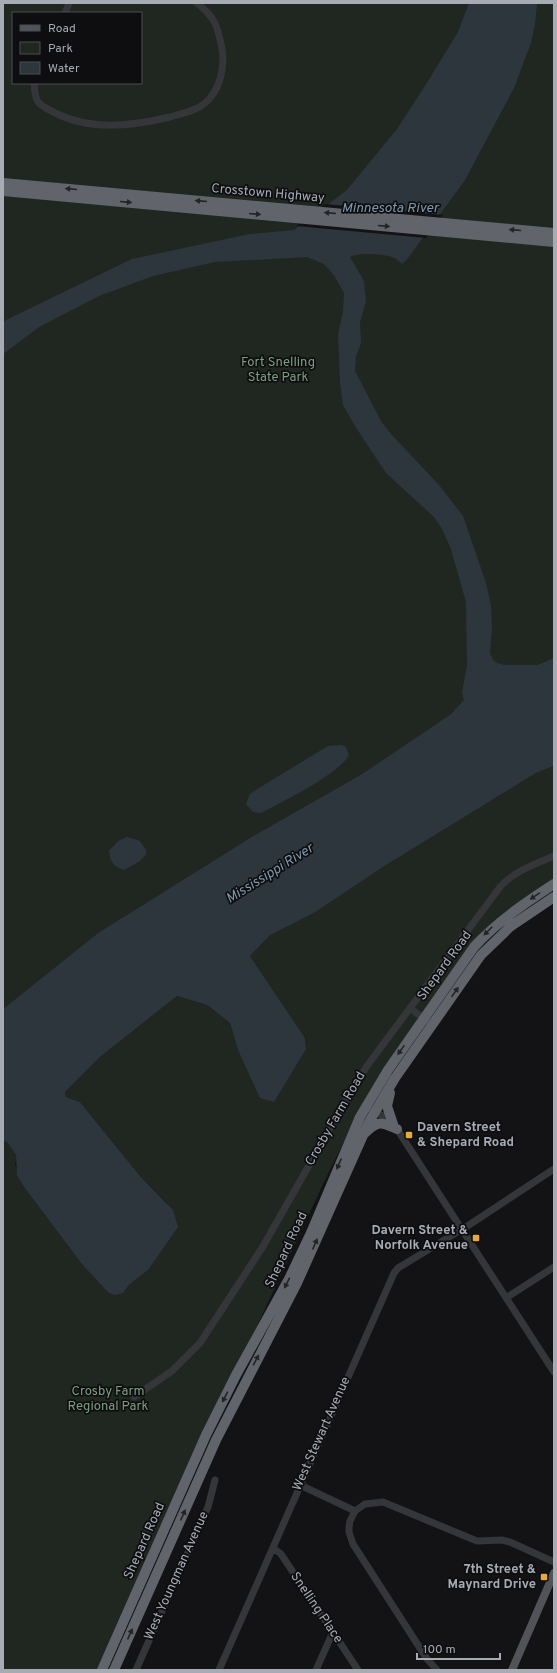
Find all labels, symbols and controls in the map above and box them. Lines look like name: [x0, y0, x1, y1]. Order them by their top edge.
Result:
legend: [12, 12, 142, 84]
text: Road: [48, 21, 76, 37]
text: Park: [48, 41, 73, 57]
text: Water: [48, 61, 80, 77]
street label: Crosstown Highway: [211, 181, 325, 207]
one-way arrow: [65, 186, 77, 192]
one-way arrow: [194, 197, 207, 204]
one-way arrow: [119, 199, 132, 206]
water label: Minnesota River: [341, 200, 440, 217]
one-way arrow: [324, 209, 336, 216]
one-way arrow: [249, 211, 261, 218]
one-way arrow: [378, 223, 390, 230]
one-way arrow: [509, 227, 521, 233]
park label: Fort Snelling State Park: [241, 355, 315, 386]
water label: Mississippi River: [223, 839, 318, 908]
one-way arrow: [530, 892, 541, 900]
one-way arrow: [483, 927, 493, 936]
street label: Shepard Road: [414, 928, 476, 1004]
one-way arrow: [451, 987, 459, 997]
one-way arrow: [397, 1045, 405, 1055]
street label: Crosby Farm Road: [303, 1069, 369, 1169]
place label: Davern Street & Shepard Road: [417, 1120, 514, 1151]
marker: Davern Street & Shepard Road: [404, 1130, 414, 1140]
one-way arrow: [336, 1158, 342, 1170]
street label: Shepard Road: [262, 1209, 312, 1291]
place label: Davern Street & Norfolk Avenue: [372, 1223, 468, 1254]
marker: Davern Street & Norfolk Avenue: [471, 1233, 481, 1243]
one-way arrow: [312, 1238, 318, 1250]
one-way arrow: [284, 1277, 290, 1289]
one-way arrow: [253, 1354, 260, 1366]
street label: West Stewart Avenue: [290, 1375, 354, 1493]
park label: Crosby Farm Regional Park: [68, 1384, 149, 1415]
one-way arrow: [222, 1391, 228, 1403]
street label: Shepard Road: [121, 1500, 169, 1582]
street label: West Youngman Avenue: [141, 1509, 213, 1643]
one-way arrow: [180, 1510, 186, 1521]
place label: 7th Street & Maynard Drive: [447, 1562, 536, 1593]
street label: Snelling Place: [286, 1569, 346, 1647]
marker: 7th Street & Maynard Drive: [539, 1572, 549, 1582]
one-way arrow: [127, 1629, 133, 1640]
scale bar: [417, 1635, 500, 1661]
text: 100 m: [423, 1642, 456, 1658]

